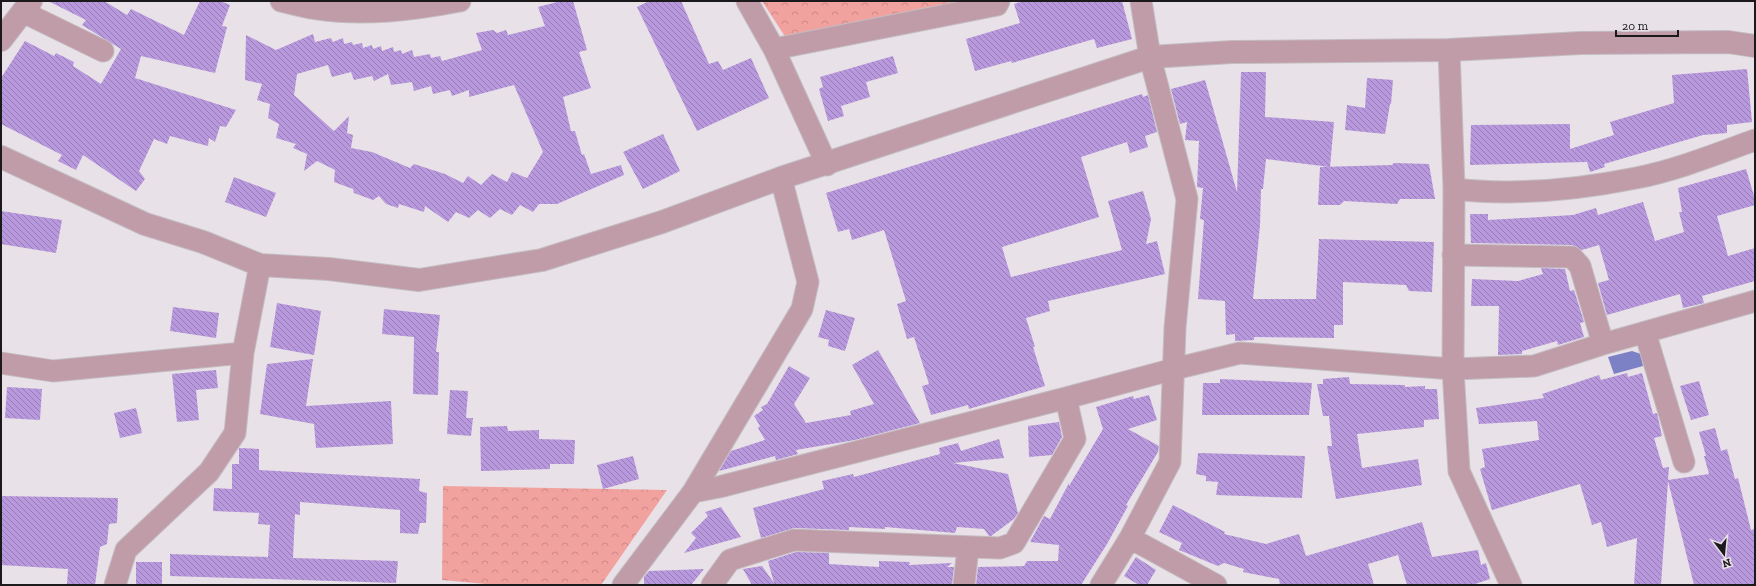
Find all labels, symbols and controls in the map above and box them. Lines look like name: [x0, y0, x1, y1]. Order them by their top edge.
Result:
scale bar: [1616, 12, 1678, 38]
text: 20 m: [1622, 19, 1649, 33]
north arrow: [1704, 534, 1744, 574]
text: N: [1720, 556, 1732, 571]

